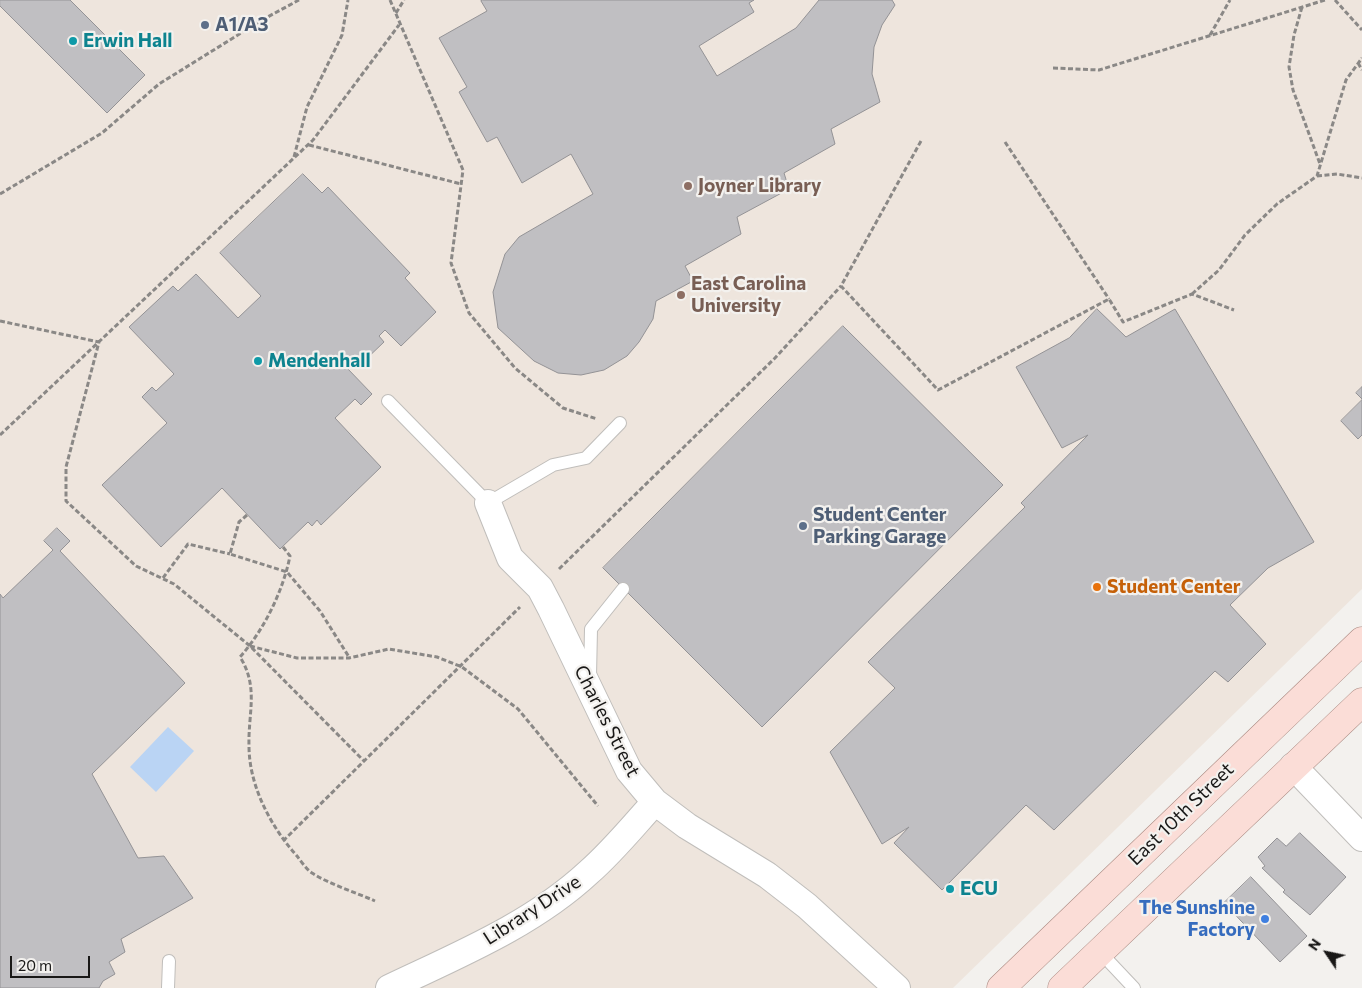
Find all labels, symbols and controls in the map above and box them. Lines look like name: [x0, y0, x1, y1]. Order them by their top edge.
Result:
place label: A1/A3: [215, 14, 269, 36]
marker: A1/A3: [199, 19, 211, 31]
place label: Erwin Hall: [83, 30, 172, 52]
marker: Erwin Hall: [67, 35, 79, 47]
place label: Joyner Library: [698, 175, 821, 197]
marker: Joyner Library: [682, 180, 694, 192]
place label: East Carolina University: [691, 273, 806, 317]
marker: East Carolina University: [675, 289, 687, 301]
place label: Mendenhall: [268, 350, 371, 372]
marker: Mendenhall: [252, 355, 264, 367]
place label: Student Center Parking Garage: [813, 504, 947, 548]
marker: Student Center Parking Garage: [797, 520, 809, 532]
place label: Student Center: [1107, 576, 1241, 598]
marker: Student Center: [1091, 581, 1103, 593]
street label: Charles Street: [569, 661, 645, 781]
street label: East 10th Street: [1124, 758, 1238, 870]
street label: Library Drive: [479, 870, 585, 950]
place label: ECU: [960, 878, 998, 900]
marker: ECU: [944, 883, 956, 895]
place label: The Sunshine Factory: [1139, 897, 1255, 941]
marker: The Sunshine Factory: [1259, 913, 1271, 925]
north arrow: [1302, 928, 1352, 978]
text: N: [1304, 935, 1324, 953]
scale bar: [12, 946, 92, 978]
text: 20 m: [18, 956, 52, 974]

